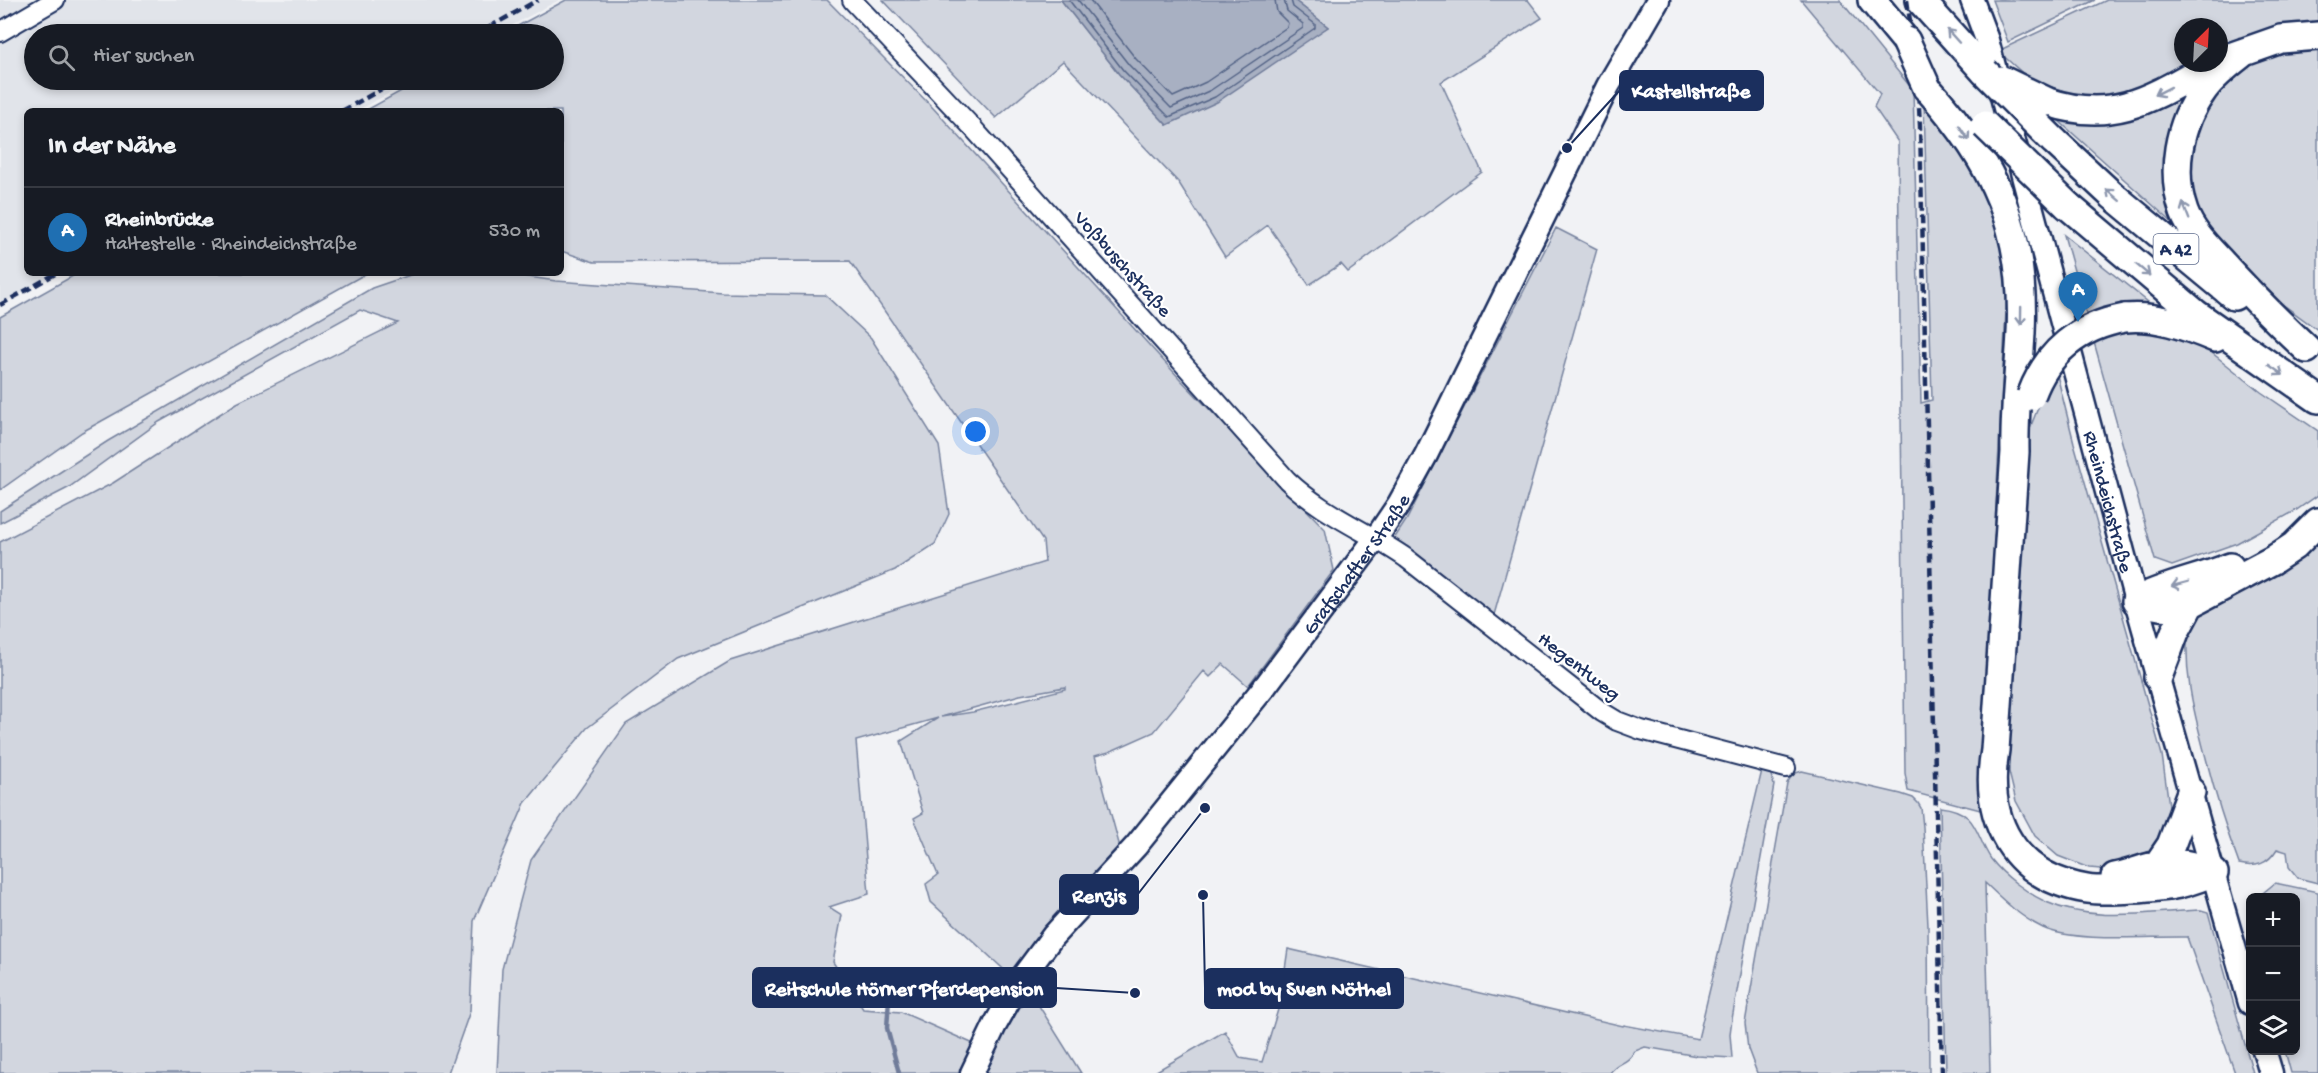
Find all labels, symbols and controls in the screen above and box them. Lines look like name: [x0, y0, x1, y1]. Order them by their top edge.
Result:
north arrow: [2174, 18, 2228, 72]
search box: [24, 24, 564, 90]
one-way arrow: [1946, 29, 1960, 44]
icon: search: [45, 41, 78, 74]
text: Hier suchen: [93, 44, 194, 70]
callout: Kastellstraße: [1620, 71, 1763, 110]
text: Kastellstraße: [1631, 81, 1751, 106]
one-way arrow: [2155, 85, 2172, 97]
one-way arrow: [1958, 125, 1970, 141]
text: In der Nähe: [48, 132, 176, 163]
one-way arrow: [2106, 188, 2121, 202]
one-way arrow: [2179, 203, 2190, 221]
street label: Voßbuschstraße: [1067, 207, 1175, 324]
text: Rheinbrücke: [105, 208, 213, 234]
text: A: [62, 221, 73, 244]
text: 530 m: [489, 221, 540, 244]
text: Haltestelle · Rheindeichstraße: [105, 234, 357, 257]
road number: A 42: [2154, 234, 2198, 264]
one-way arrow: [2135, 263, 2151, 276]
pin: A: [2058, 272, 2098, 322]
one-way arrow: [2015, 305, 2027, 325]
one-way arrow: [2267, 364, 2284, 377]
your location: [961, 417, 990, 446]
street label: Rheindeichstraße: [2076, 429, 2136, 576]
street label: Grafschafter Straße: [1300, 491, 1417, 640]
one-way arrow: [2171, 578, 2190, 590]
street label: Hegentweg: [1532, 628, 1624, 707]
callout: Renzis: [1060, 875, 1138, 914]
text: Renzis: [1071, 886, 1127, 911]
map controls: [2246, 893, 2300, 1055]
button: +: [2246, 893, 2300, 947]
button: −: [2246, 947, 2300, 1001]
callout: Reitschule Hörner Pferdepension: [753, 968, 1056, 1007]
callout: mod by Sven Nöthel: [1205, 969, 1403, 1008]
text: Reitschule Hörner Pferdepension: [764, 979, 1044, 1004]
text: mod by Sven Nöthel: [1217, 979, 1391, 1004]
button: layers: [2246, 1001, 2300, 1055]

